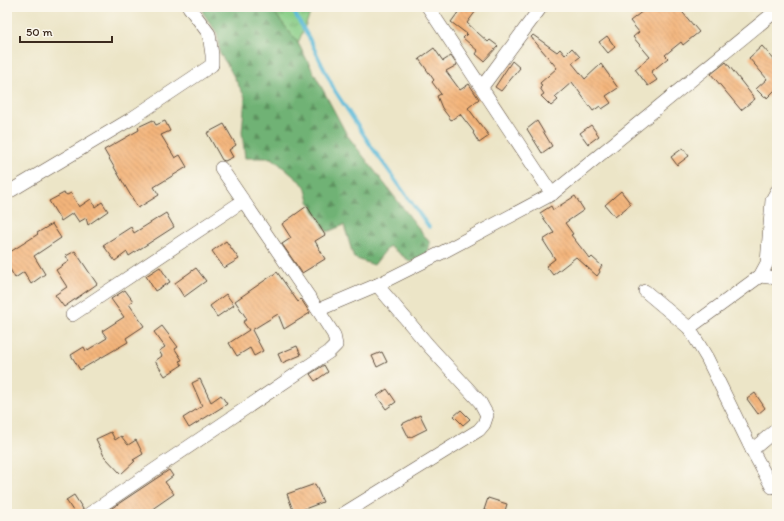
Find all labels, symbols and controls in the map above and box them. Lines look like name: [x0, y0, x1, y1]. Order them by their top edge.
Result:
scale bar: [20, 18, 112, 44]
text: 50 m: [26, 25, 52, 39]

